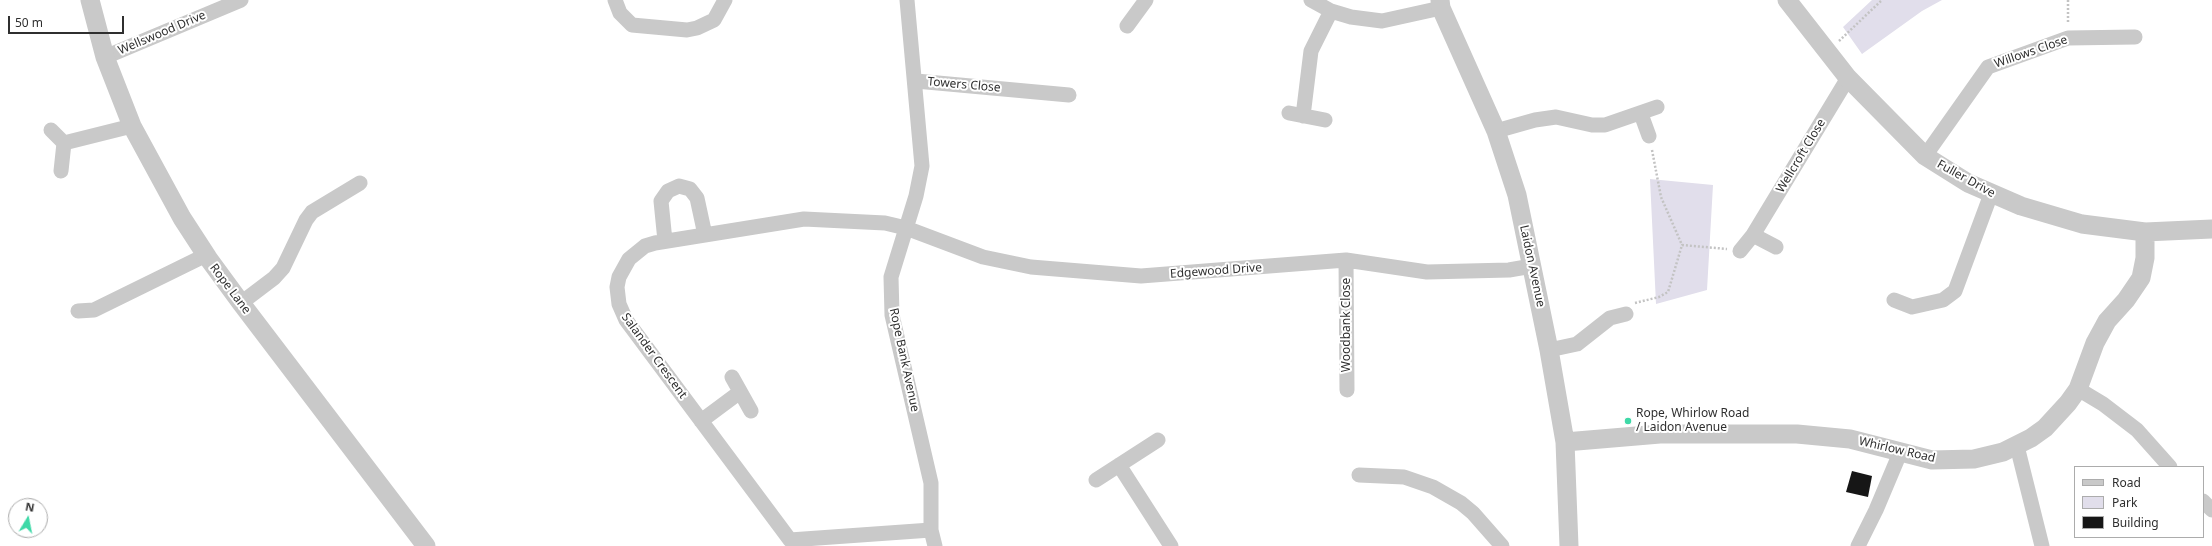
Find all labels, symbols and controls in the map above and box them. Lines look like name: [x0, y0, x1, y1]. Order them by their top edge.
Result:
scale bar: [10, 8, 126, 34]
street label: Wellswood Drive: [116, 8, 208, 58]
text: 50 m: [15, 14, 43, 31]
street label: Willows Close: [1993, 33, 2069, 71]
street label: Towers Close: [927, 75, 1001, 95]
street label: Wellcroft Close: [1773, 116, 1829, 196]
street label: Fuller Drive: [1934, 157, 1998, 201]
street label: Laidon Avenue: [1516, 224, 1548, 308]
street label: Rope Lane: [206, 261, 254, 317]
street label: Edgewood Drive: [1170, 261, 1262, 281]
street label: Woodbank Close: [1340, 278, 1354, 372]
street label: Rope Bank Avenue: [886, 307, 922, 413]
street label: Salander Crescent: [618, 311, 690, 401]
place label: Rope, Whirlow Road / Laidon Avenue: [1636, 407, 1749, 435]
marker: Rope, Whirlow Road / Laidon Avenue: [1623, 416, 1633, 426]
street label: Whirlow Road: [1857, 434, 1937, 466]
legend: [2074, 466, 2204, 538]
text: Road: [2112, 474, 2141, 491]
text: Park: [2112, 494, 2137, 511]
north arrow: [8, 498, 48, 538]
text: N: [24, 499, 36, 515]
text: Building: [2112, 514, 2159, 531]

